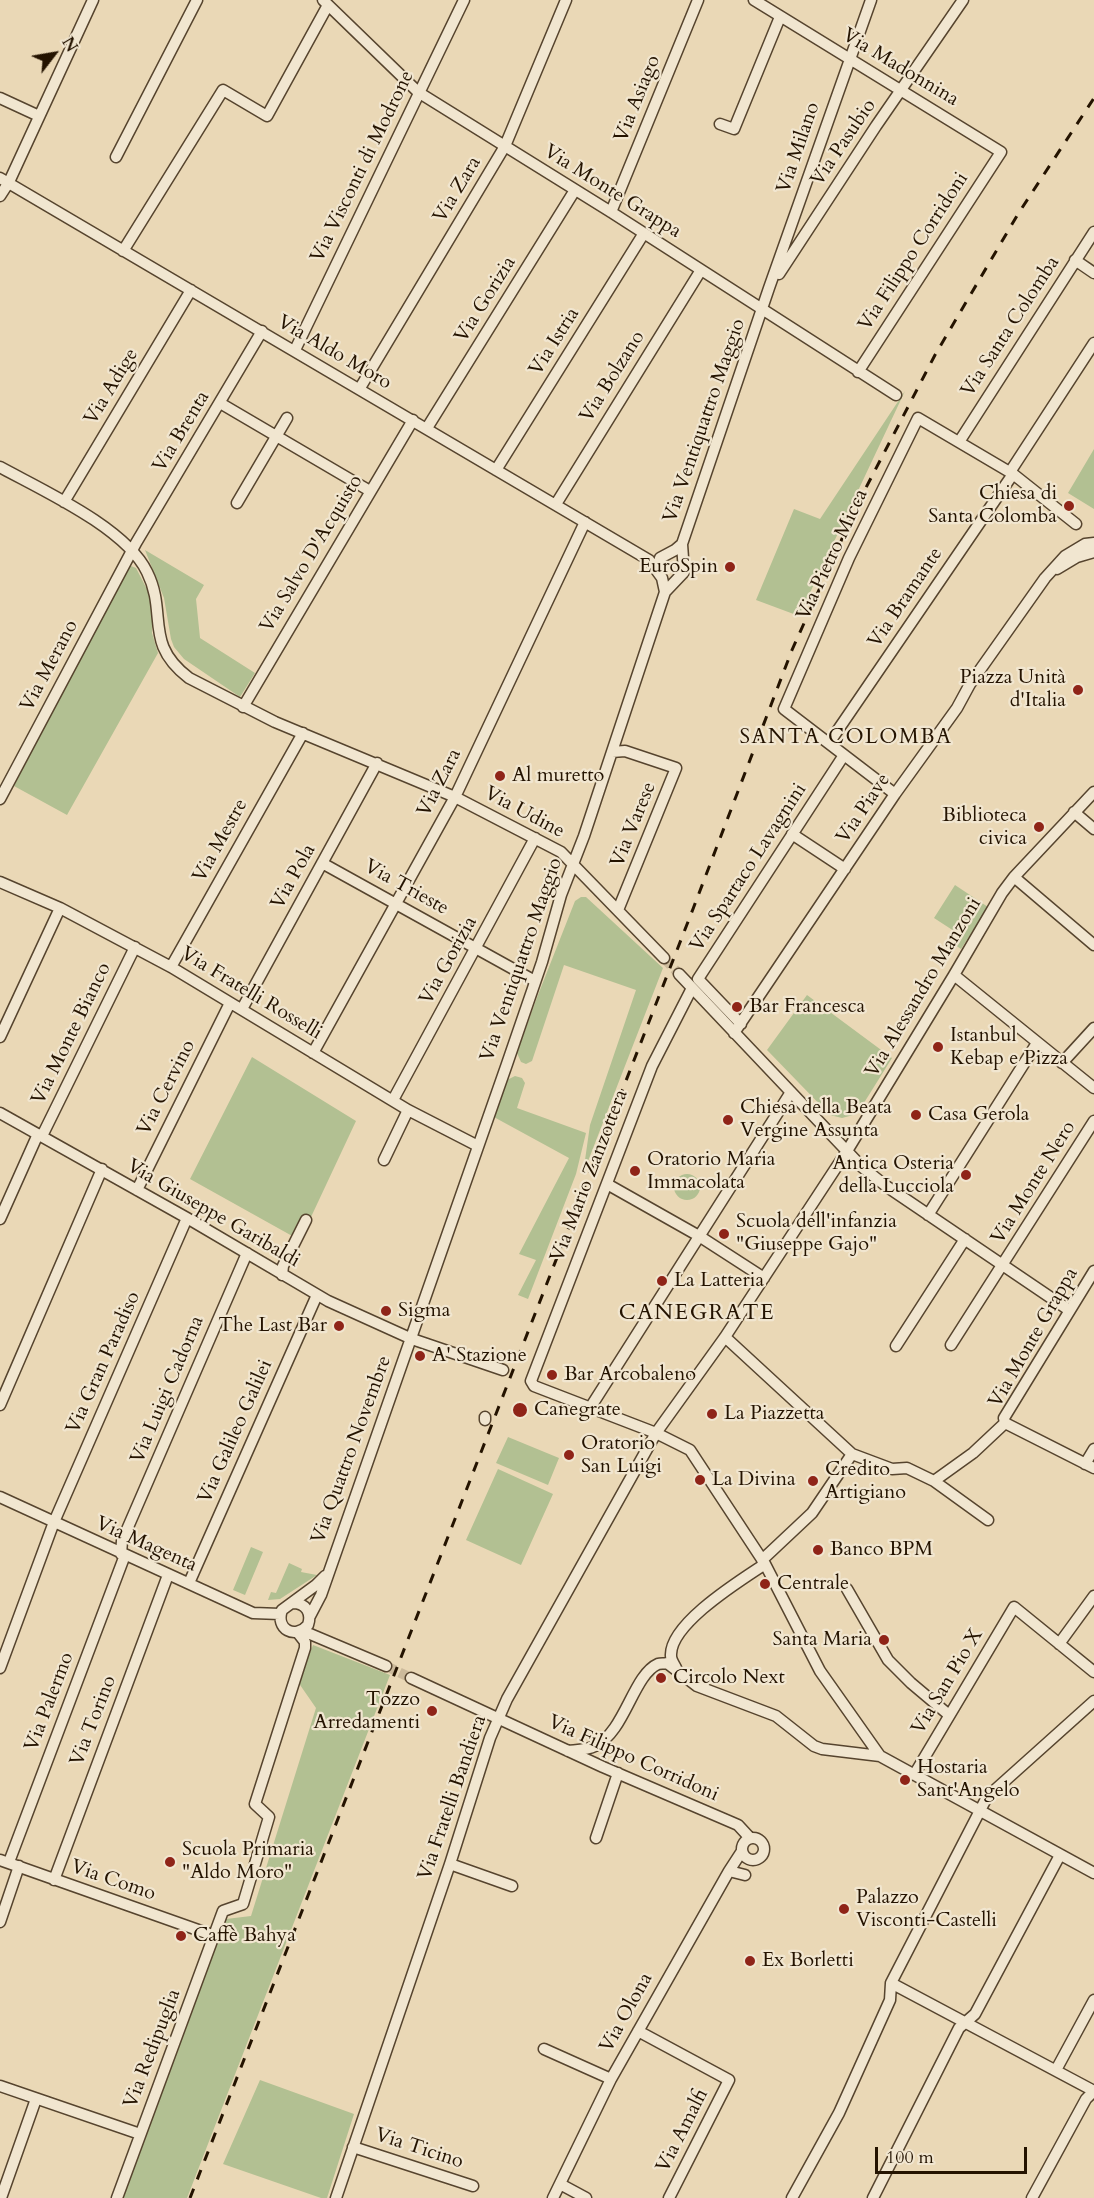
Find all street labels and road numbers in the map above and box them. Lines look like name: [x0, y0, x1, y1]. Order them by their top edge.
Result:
street label: Via Madonnina: [837, 24, 963, 112]
street label: Via Asiago: [610, 52, 666, 146]
street label: Via Visconti di Modrone: [306, 67, 420, 267]
street label: Via Pasubio: [806, 95, 882, 191]
street label: Via Milano: [772, 99, 826, 197]
street label: Via Monte Grappa: [539, 140, 685, 244]
street label: Via Zara: [429, 152, 487, 228]
street label: Via Filippo Corridoni: [854, 168, 974, 336]
street label: Via Gorizia: [450, 252, 522, 348]
street label: Via Santa Colomba: [957, 252, 1065, 402]
street label: Via Istria: [525, 304, 585, 380]
street label: Via Aldo Moro: [272, 311, 396, 395]
street label: Via Ventiquattro Maggio: [659, 316, 751, 526]
street label: Via Bolzano: [575, 327, 651, 427]
street label: Via Adige: [80, 344, 144, 430]
street label: Via Brenta: [148, 387, 216, 477]
street label: Via Salvo D'Acquisto: [255, 471, 369, 637]
street label: Via Pietro Micca: [792, 486, 874, 624]
street label: Via Bramante: [864, 543, 948, 653]
street label: Via Merano: [16, 616, 84, 716]
street label: Via Zara: [413, 745, 467, 821]
street label: Via Piave: [832, 769, 896, 849]
street label: Via Varese: [606, 779, 662, 871]
street label: Via Spartaco Lavagnini: [686, 779, 812, 957]
street label: Via Udine: [480, 782, 568, 844]
street label: Via Mestre: [188, 795, 254, 887]
street label: Via Pola: [266, 840, 322, 914]
street label: Via Trieste: [359, 855, 453, 921]
street label: Via Ventiquattro Maggio: [476, 855, 568, 1065]
street label: Via Alessandro Manzoni: [861, 894, 987, 1082]
street label: Via Gorizia: [415, 913, 483, 1009]
street label: Via Fratelli Rosselli: [176, 942, 326, 1046]
street label: Via Monte Bianco: [27, 959, 117, 1109]
street label: Via Cervino: [133, 1036, 201, 1140]
street label: Via Mario Zanzottera: [546, 1086, 634, 1266]
street label: Via Monte Nero: [987, 1117, 1081, 1249]
street label: Via Giuseppe Garibaldi: [122, 1155, 304, 1273]
street label: Via Monte Grappa: [984, 1264, 1084, 1412]
street label: Via Gran Paradiso: [62, 1288, 146, 1438]
street label: Via Luigi Cadorna: [126, 1313, 210, 1467]
street label: Via Quattro Novembre: [307, 1353, 397, 1547]
street label: Via Galileo Galilei: [194, 1356, 278, 1508]
street label: Via Magenta: [92, 1512, 200, 1578]
street label: Via San Pio X: [907, 1625, 989, 1739]
street label: Via Palermo: [20, 1649, 80, 1755]
street label: Via Torino: [66, 1672, 122, 1770]
street label: Via Filippo Corridoni: [544, 1711, 722, 1807]
street label: Via Fratelli Bandiera: [413, 1712, 493, 1884]
street label: Via Como: [67, 1855, 159, 1907]
street label: Via Olona: [595, 1969, 659, 2057]
street label: Via Redipuglia: [119, 1986, 187, 2112]
street label: Via Amalfi: [652, 2085, 714, 2177]
street label: Via Ticino: [372, 2123, 466, 2175]

